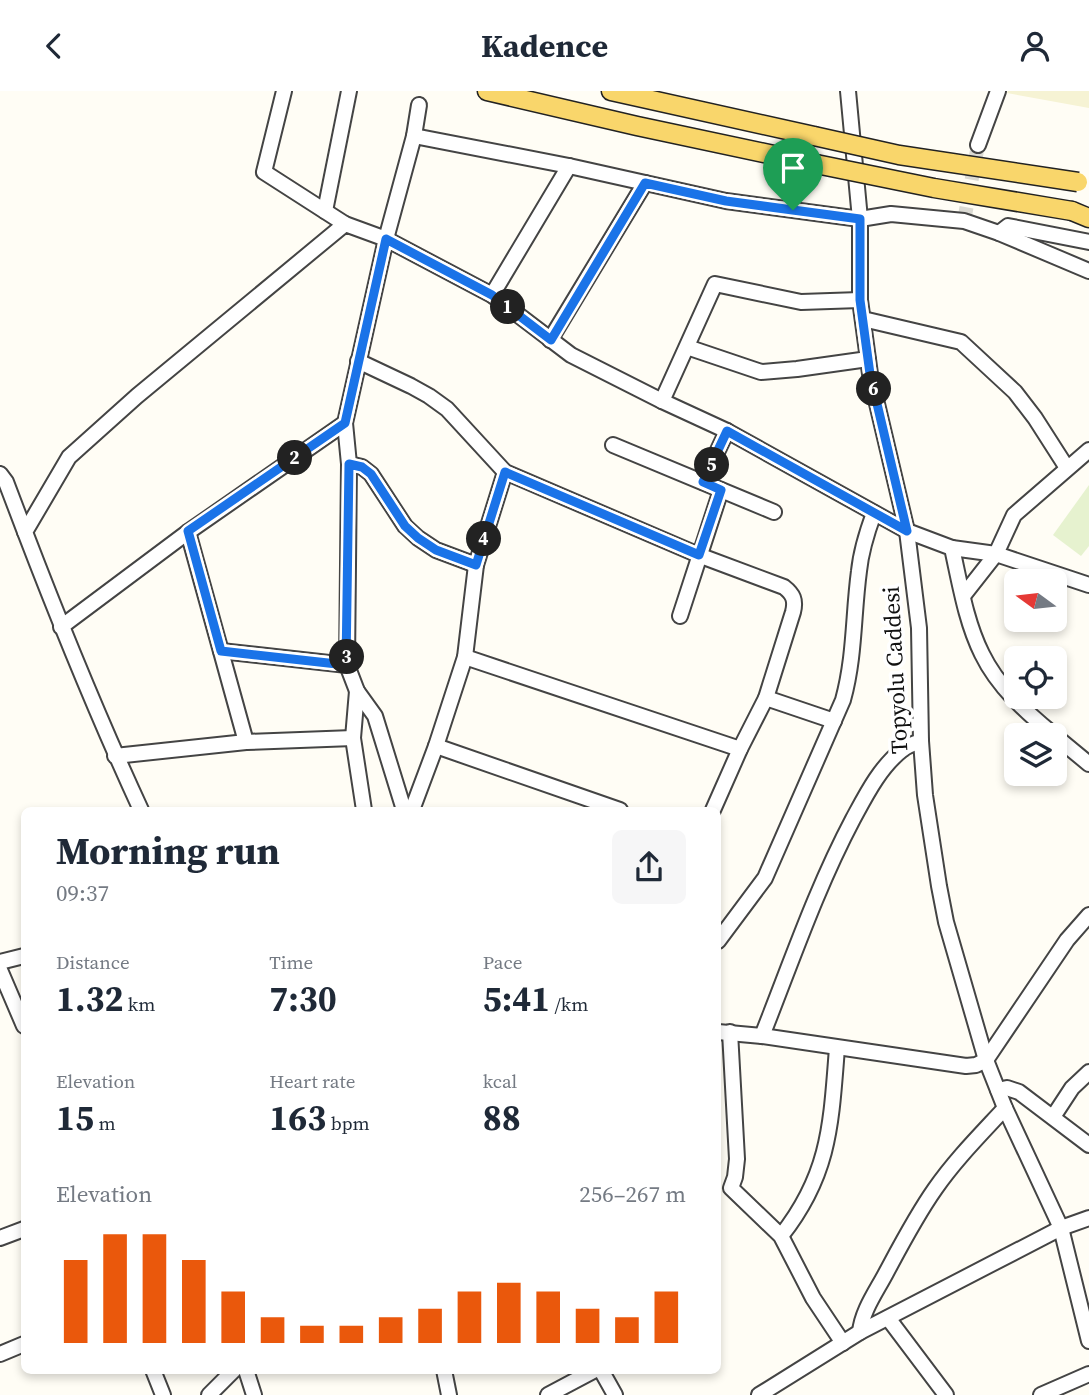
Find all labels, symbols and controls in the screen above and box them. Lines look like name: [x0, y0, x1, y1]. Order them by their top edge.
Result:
text: Kadence: [481, 24, 608, 68]
icon: back: [35, 27, 73, 65]
icon: person: [1016, 27, 1054, 65]
pin: [763, 138, 823, 210]
icon: arrive: [774, 149, 812, 187]
pin: 1: [490, 289, 526, 325]
text: 1: [502, 293, 513, 319]
pin: 6: [856, 371, 892, 407]
text: 6: [868, 375, 879, 401]
pin: 2: [278, 441, 312, 475]
text: 2: [289, 444, 300, 470]
pin: 5: [694, 447, 730, 483]
text: 5: [706, 451, 717, 477]
pin: 4: [466, 521, 502, 557]
text: 4: [478, 525, 489, 551]
north arrow: [1004, 569, 1068, 632]
map controls: [1004, 569, 1067, 786]
street label: Topyolu Caddesi: [875, 585, 915, 755]
pin: 3: [330, 639, 364, 675]
text: 3: [341, 643, 352, 669]
button: locate: [1004, 646, 1067, 709]
button: layers: [1004, 723, 1067, 786]
text: Morning run: [56, 825, 280, 877]
button: share: [612, 830, 686, 904]
text: 09:37: [56, 877, 109, 909]
text: Distance: [56, 949, 130, 975]
text: Time: [269, 949, 313, 975]
text: Pace: [483, 949, 522, 975]
text: 1.32: [56, 975, 123, 1023]
text: 7:30: [269, 975, 337, 1023]
text: 5:41: [483, 975, 550, 1023]
text: km: [123, 991, 155, 1017]
text: /km: [550, 991, 588, 1017]
text: Elevation: [56, 1068, 135, 1094]
text: Heart rate: [269, 1068, 355, 1094]
text: kcal: [483, 1068, 517, 1094]
text: 15: [56, 1094, 94, 1142]
text: 163: [269, 1094, 326, 1142]
text: 88: [483, 1094, 521, 1142]
text: m: [94, 1110, 116, 1136]
text: bpm: [326, 1110, 370, 1136]
text: Elevation: [56, 1178, 152, 1210]
text: 256–267 m: [579, 1178, 686, 1210]

